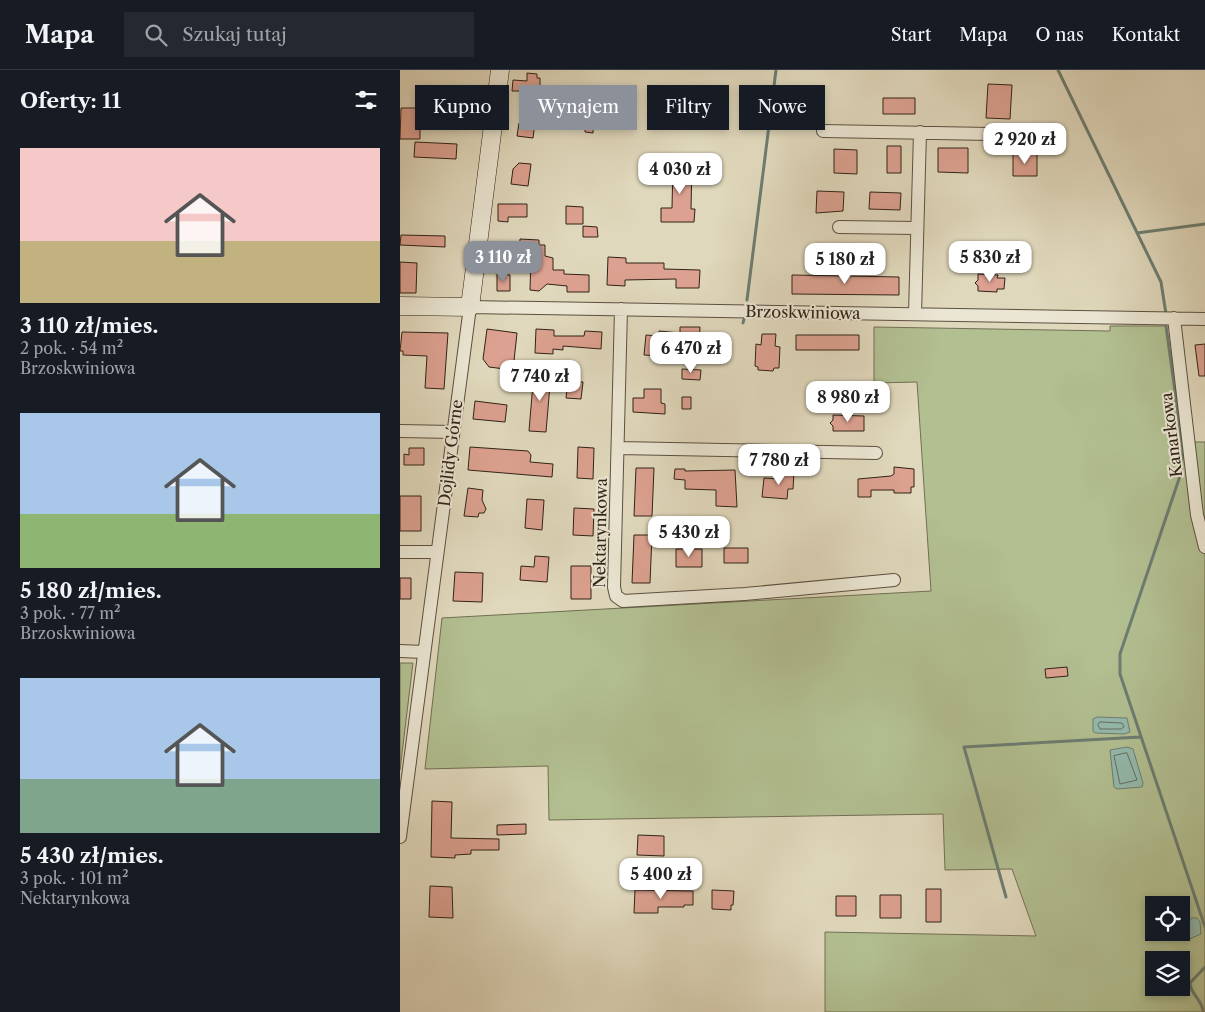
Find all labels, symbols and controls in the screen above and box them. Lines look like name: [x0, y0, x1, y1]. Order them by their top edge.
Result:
search box: [124, 12, 474, 57]
text: Mapa: [25, 20, 94, 49]
icon: search: [142, 21, 170, 49]
text: Szukaj tutaj: [182, 23, 287, 46]
text: Start: [891, 24, 931, 46]
text: Mapa: [959, 24, 1007, 46]
text: O nas: [1035, 24, 1084, 46]
text: Kontakt: [1112, 24, 1180, 46]
chip: Kupno: [415, 85, 509, 130]
chip: Wynajem: [519, 85, 637, 130]
chip: Filtry: [647, 85, 729, 130]
chip: Nowe: [739, 85, 825, 130]
icon: filters: [352, 86, 380, 114]
text: Oferty: 11: [20, 88, 121, 113]
pin: 2 920 zł: [973, 122, 1077, 165]
text: 2 920 zł: [994, 129, 1056, 149]
pin: 4 030 zł: [628, 152, 732, 195]
text: 4 030 zł: [649, 159, 711, 179]
icon: home: [155, 180, 245, 270]
pin: 3 110 zł: [451, 240, 555, 283]
pin: 5 830 zł: [938, 240, 1042, 283]
pin: 5 180 zł: [793, 242, 897, 285]
text: 3 110 zł: [475, 247, 531, 267]
text: 5 830 zł: [960, 247, 1020, 267]
text: 5 180 zł: [816, 249, 874, 269]
street label: Brzoskwiniowa: [745, 301, 861, 323]
text: 3 110 zł/mies.: [20, 313, 158, 338]
pin: 6 470 zł: [639, 332, 743, 374]
text: 2 pok. · 54 m²: [20, 338, 123, 358]
text: 6 470 zł: [661, 338, 721, 358]
text: Brzoskwiniowa: [20, 358, 135, 378]
pin: 7 740 zł: [488, 360, 592, 402]
text: 7 740 zł: [511, 366, 569, 386]
pin: 8 980 zł: [796, 380, 900, 423]
text: 8 980 zł: [817, 387, 879, 407]
street label: Kanarkowa: [1156, 391, 1186, 479]
street label: Dojlidy Górne: [434, 398, 466, 508]
pin: 7 780 zł: [727, 444, 831, 486]
icon: home: [155, 445, 245, 535]
text: 7 780 zł: [749, 450, 809, 470]
street label: Nektarynkowa: [589, 477, 611, 588]
pin: 5 430 zł: [637, 516, 741, 558]
text: 5 430 zł: [659, 522, 719, 542]
text: 5 180 zł/mies.: [20, 578, 162, 603]
text: 3 pok. · 77 m²: [20, 603, 121, 623]
text: Brzoskwiniowa: [20, 623, 135, 643]
icon: home: [155, 710, 245, 800]
text: 5 430 zł/mies.: [20, 843, 164, 868]
pin: 5 400 zł: [609, 858, 713, 900]
text: 5 400 zł: [630, 864, 692, 884]
text: 3 pok. · 101 m²: [20, 868, 129, 888]
text: Nektarynkowa: [20, 888, 130, 908]
map controls: [1145, 896, 1190, 996]
button: locate: [1145, 896, 1190, 941]
button: layers: [1145, 951, 1190, 996]

